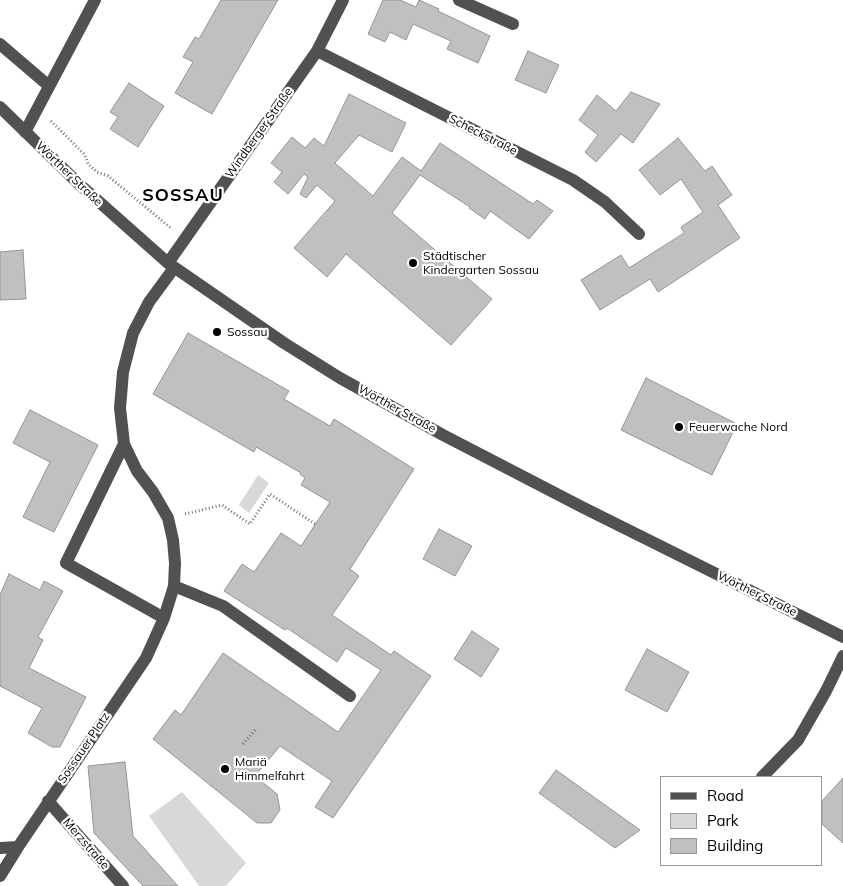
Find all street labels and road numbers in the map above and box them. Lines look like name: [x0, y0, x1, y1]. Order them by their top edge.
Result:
street label: Windberger Straße: [222, 85, 296, 181]
street label: Scheckstraße: [446, 112, 520, 158]
street label: Wörther Straße: [33, 139, 105, 209]
street label: Wörther Straße: [356, 382, 438, 436]
street label: Wörther Straße: [715, 569, 799, 619]
street label: Sossauer Platz: [55, 710, 113, 786]
street label: Merzstraße: [60, 815, 112, 873]

